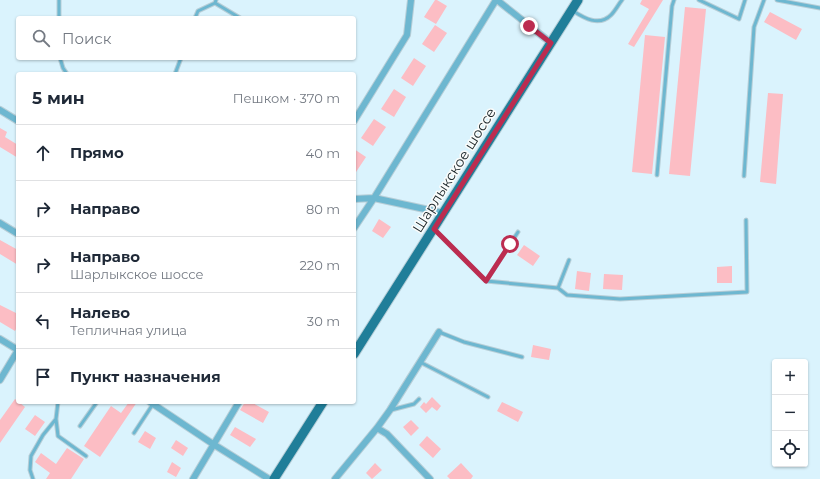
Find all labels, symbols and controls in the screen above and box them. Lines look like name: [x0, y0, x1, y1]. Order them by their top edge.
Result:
search box: [16, 16, 356, 60]
route end: [520, 17, 538, 35]
icon: search: [30, 27, 52, 49]
text: Поиск: [62, 29, 111, 48]
text: 5 мин: [32, 88, 85, 108]
text: Пешком · 370 m: [233, 90, 340, 106]
street label: Шарлыкское шоссе: [408, 104, 500, 236]
icon: ahead: [32, 142, 54, 164]
text: Прямо: [70, 143, 124, 162]
text: 40 m: [306, 145, 340, 161]
icon: right: [32, 198, 54, 220]
text: Направо: [70, 199, 140, 218]
text: 80 m: [306, 201, 340, 217]
route start: [501, 235, 519, 253]
text: Направо: [70, 247, 140, 266]
icon: right: [32, 254, 54, 276]
text: 220 m: [299, 257, 340, 273]
text: Шарлыкское шоссе: [70, 266, 204, 282]
text: Налево: [70, 303, 130, 322]
icon: left: [32, 310, 54, 332]
text: 30 m: [307, 313, 340, 329]
text: Тепличная улица: [70, 322, 187, 338]
map controls: [772, 359, 808, 467]
button: +: [772, 359, 808, 395]
icon: arrive: [32, 366, 54, 388]
text: Пункт назначения: [70, 367, 221, 386]
button: −: [772, 395, 808, 431]
button: locate: [772, 431, 808, 467]

